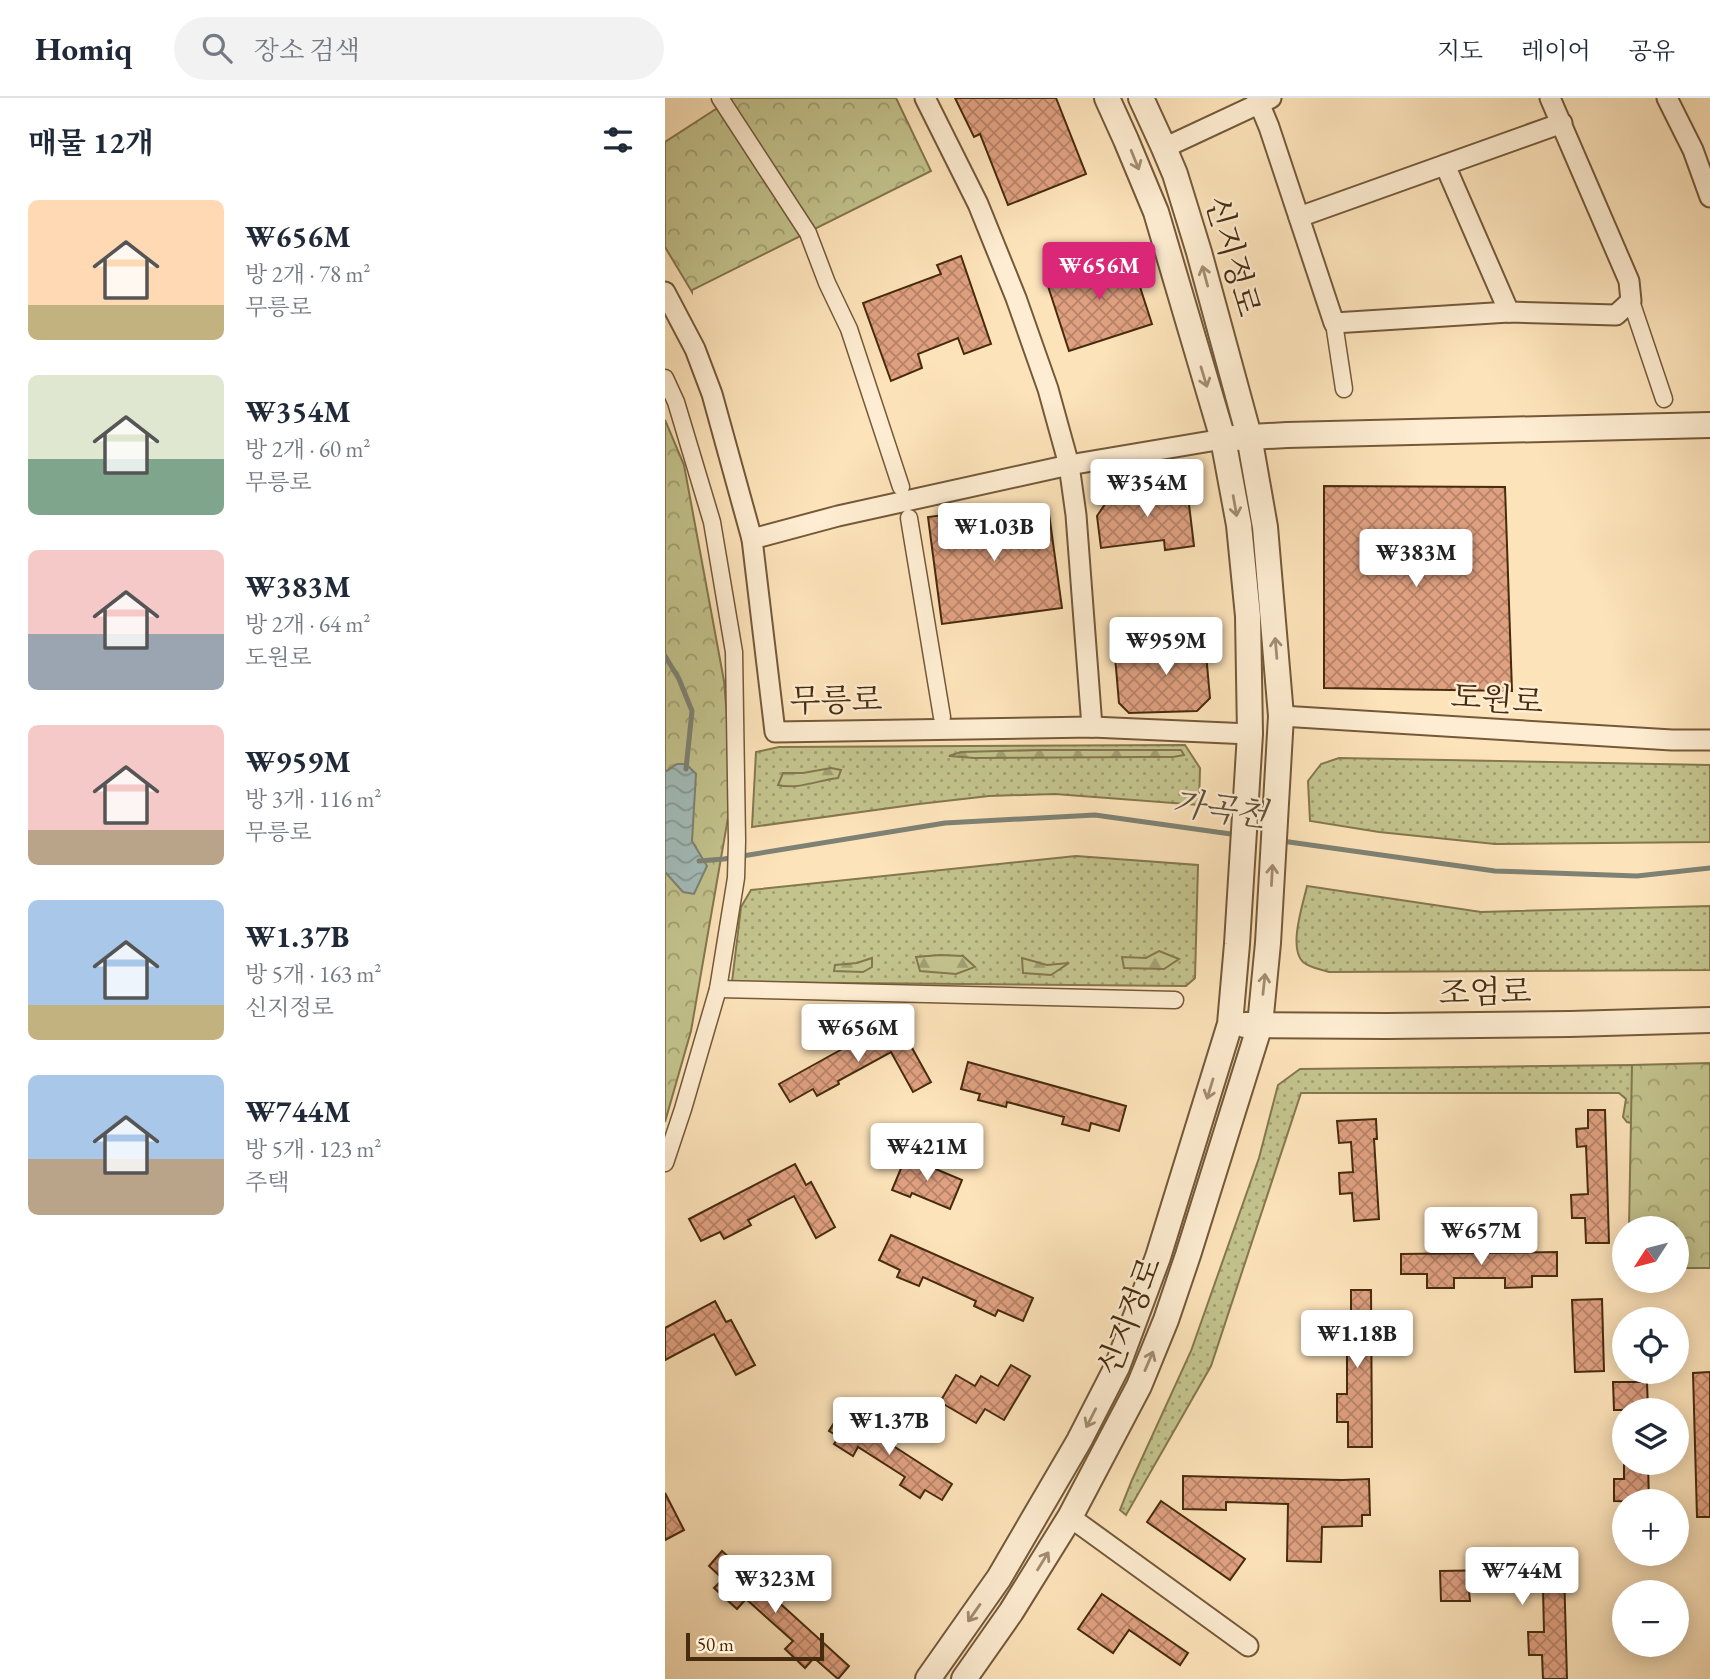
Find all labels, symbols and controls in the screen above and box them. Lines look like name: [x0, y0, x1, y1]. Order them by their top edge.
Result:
search box: [174, 17, 664, 80]
text: Homiq: [35, 27, 132, 70]
icon: search: [198, 29, 236, 67]
text: 장소 검색: [254, 33, 360, 67]
text: 지도: [1437, 35, 1483, 66]
text: 레이어: [1521, 35, 1591, 66]
text: 공유: [1629, 35, 1675, 66]
icon: filters: [599, 121, 637, 159]
text: 매물 12개: [28, 123, 154, 162]
one-way arrow: [1129, 149, 1142, 170]
street label: 신지정로: [1196, 191, 1270, 321]
text: ₩656M: [245, 217, 351, 256]
icon: home: [84, 228, 168, 312]
pin: ₩656M: [1050, 242, 1148, 302]
text: ₩656M: [1058, 250, 1140, 280]
text: 방 2개 · 78 m²: [245, 259, 370, 289]
one-way arrow: [1198, 265, 1211, 288]
text: 무릉로: [245, 292, 312, 322]
one-way arrow: [1199, 365, 1212, 387]
text: ₩354M: [245, 392, 351, 431]
icon: home: [84, 403, 168, 487]
text: 방 2개 · 60 m²: [245, 434, 370, 464]
pin: ₩354M: [1098, 460, 1196, 519]
text: 무릉로: [245, 467, 312, 497]
text: ₩354M: [1106, 467, 1188, 497]
one-way arrow: [1229, 494, 1242, 517]
pin: ₩1.03B: [937, 504, 1051, 563]
text: ₩1.03B: [954, 511, 1034, 541]
pin: ₩383M: [1367, 530, 1465, 589]
text: ₩383M: [1375, 537, 1457, 567]
text: ₩383M: [245, 567, 351, 606]
icon: home: [84, 578, 168, 662]
text: 방 2개 · 64 m²: [245, 609, 370, 639]
pin: ₩959M: [1117, 618, 1215, 677]
text: ₩959M: [1125, 625, 1207, 655]
one-way arrow: [1269, 637, 1282, 660]
text: 도원로: [245, 642, 312, 672]
street label: 도원로: [1449, 675, 1545, 723]
street label: 무릉로: [789, 678, 883, 722]
text: ₩959M: [245, 742, 351, 781]
icon: home: [84, 753, 168, 837]
water label: 가곡천: [1170, 781, 1272, 837]
text: 방 3개 · 116 m²: [245, 784, 381, 814]
text: 무릉로: [245, 817, 312, 847]
one-way arrow: [1266, 864, 1279, 886]
text: ₩1.37B: [245, 917, 349, 956]
icon: home: [84, 928, 168, 1012]
text: 방 5개 · 163 m²: [245, 959, 381, 989]
street label: 조엄로: [1438, 970, 1532, 1014]
one-way arrow: [1258, 973, 1271, 996]
text: 신지정로: [245, 992, 334, 1022]
pin: ₩656M: [809, 1004, 907, 1064]
text: ₩656M: [817, 1012, 899, 1042]
one-way arrow: [1202, 1078, 1215, 1100]
text: ₩744M: [245, 1092, 351, 1131]
icon: home: [84, 1103, 168, 1187]
pin: ₩421M: [878, 1124, 976, 1183]
text: ₩421M: [886, 1131, 968, 1161]
text: 방 5개 · 123 m²: [245, 1134, 381, 1164]
text: 주택: [245, 1167, 289, 1197]
pin: ₩657M: [1432, 1208, 1530, 1267]
text: ₩657M: [1440, 1215, 1522, 1245]
north arrow: [1612, 1216, 1689, 1293]
map controls: [1612, 1216, 1689, 1657]
street label: 신지정로: [1087, 1251, 1171, 1381]
button: locate: [1612, 1307, 1689, 1384]
pin: ₩1.18B: [1300, 1310, 1414, 1370]
text: ₩1.18B: [1317, 1318, 1397, 1348]
one-way arrow: [1144, 1350, 1157, 1372]
pin: ₩1.37B: [832, 1398, 946, 1457]
button: layers: [1612, 1398, 1689, 1475]
text: ₩1.37B: [849, 1405, 929, 1435]
one-way arrow: [1083, 1407, 1097, 1428]
button: +: [1612, 1489, 1689, 1566]
pin: ₩744M: [1473, 1548, 1571, 1607]
one-way arrow: [1036, 1552, 1050, 1572]
text: ₩744M: [1481, 1555, 1563, 1585]
pin: ₩323M: [726, 1556, 824, 1615]
text: ₩323M: [734, 1563, 816, 1593]
button: −: [1612, 1580, 1689, 1657]
one-way arrow: [967, 1603, 981, 1622]
scale bar: [686, 1630, 824, 1662]
text: 50 m: [697, 1632, 734, 1657]

